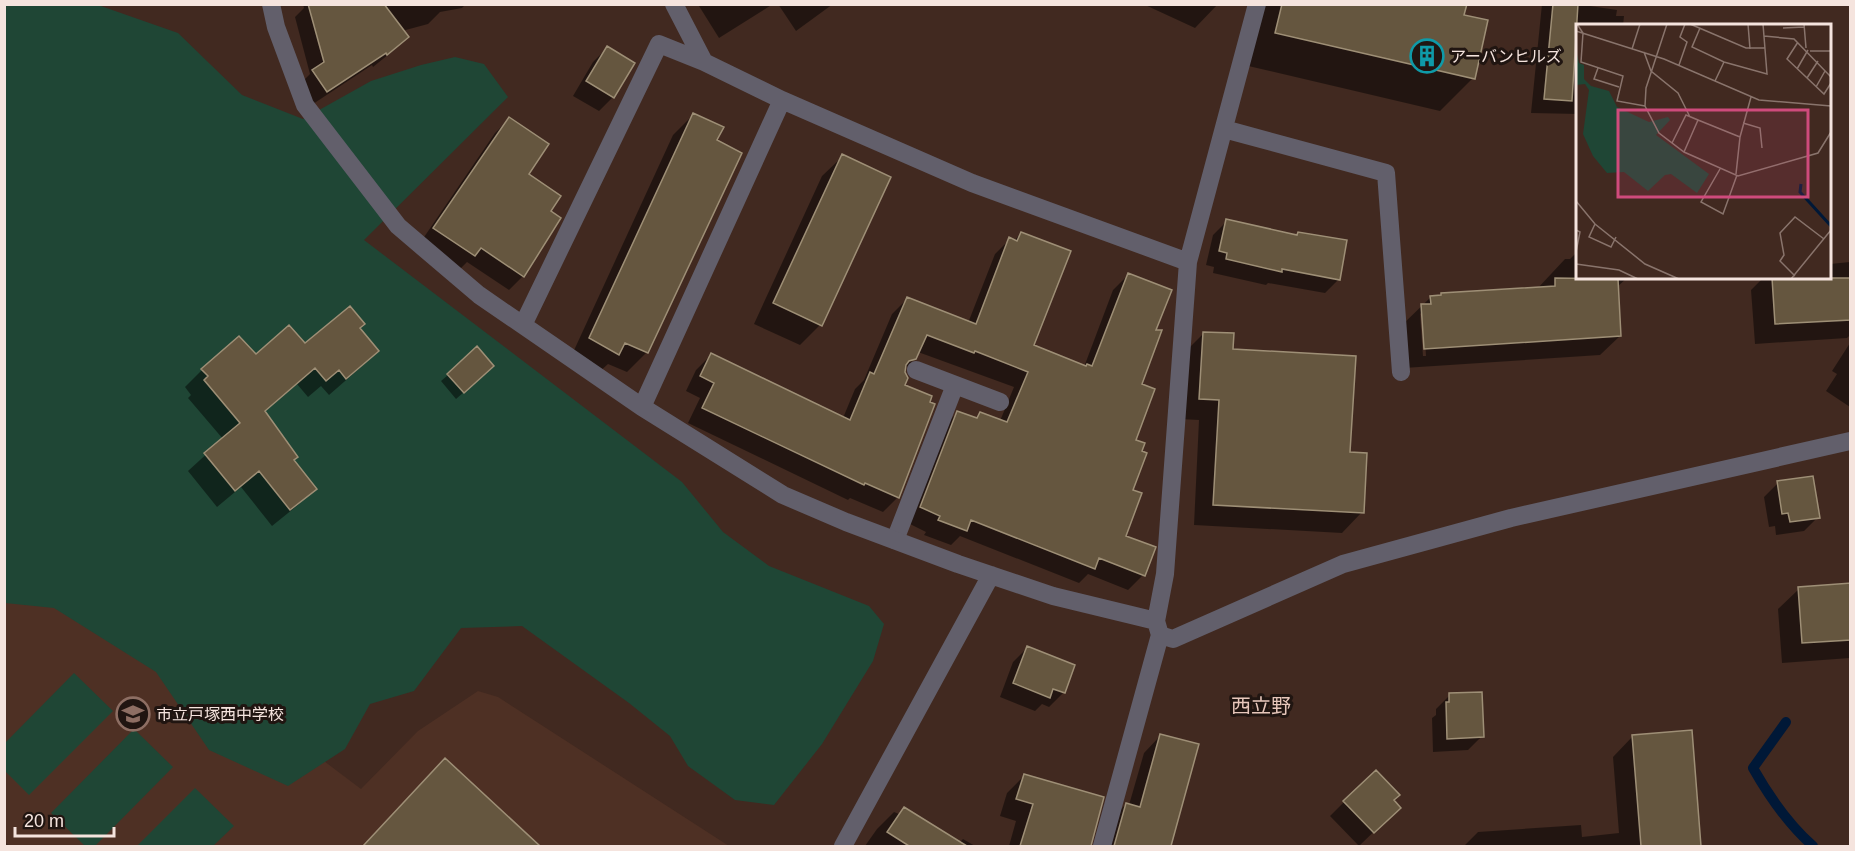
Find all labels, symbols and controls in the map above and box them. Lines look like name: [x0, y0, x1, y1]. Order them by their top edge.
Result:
inset map: [1576, 24, 1831, 279]
building icon: アーバンヒルズ: [1409, 38, 1445, 74]
place label: アーバンヒルズ: [1450, 48, 1562, 65]
district label: 西立野: [1231, 695, 1291, 717]
school or university icon: 市立戸塚西中学校: [115, 696, 151, 732]
place label: 市立戸塚西中学校: [156, 706, 284, 723]
scale bar: [15, 800, 114, 838]
text: 20 m: [24, 811, 64, 831]

